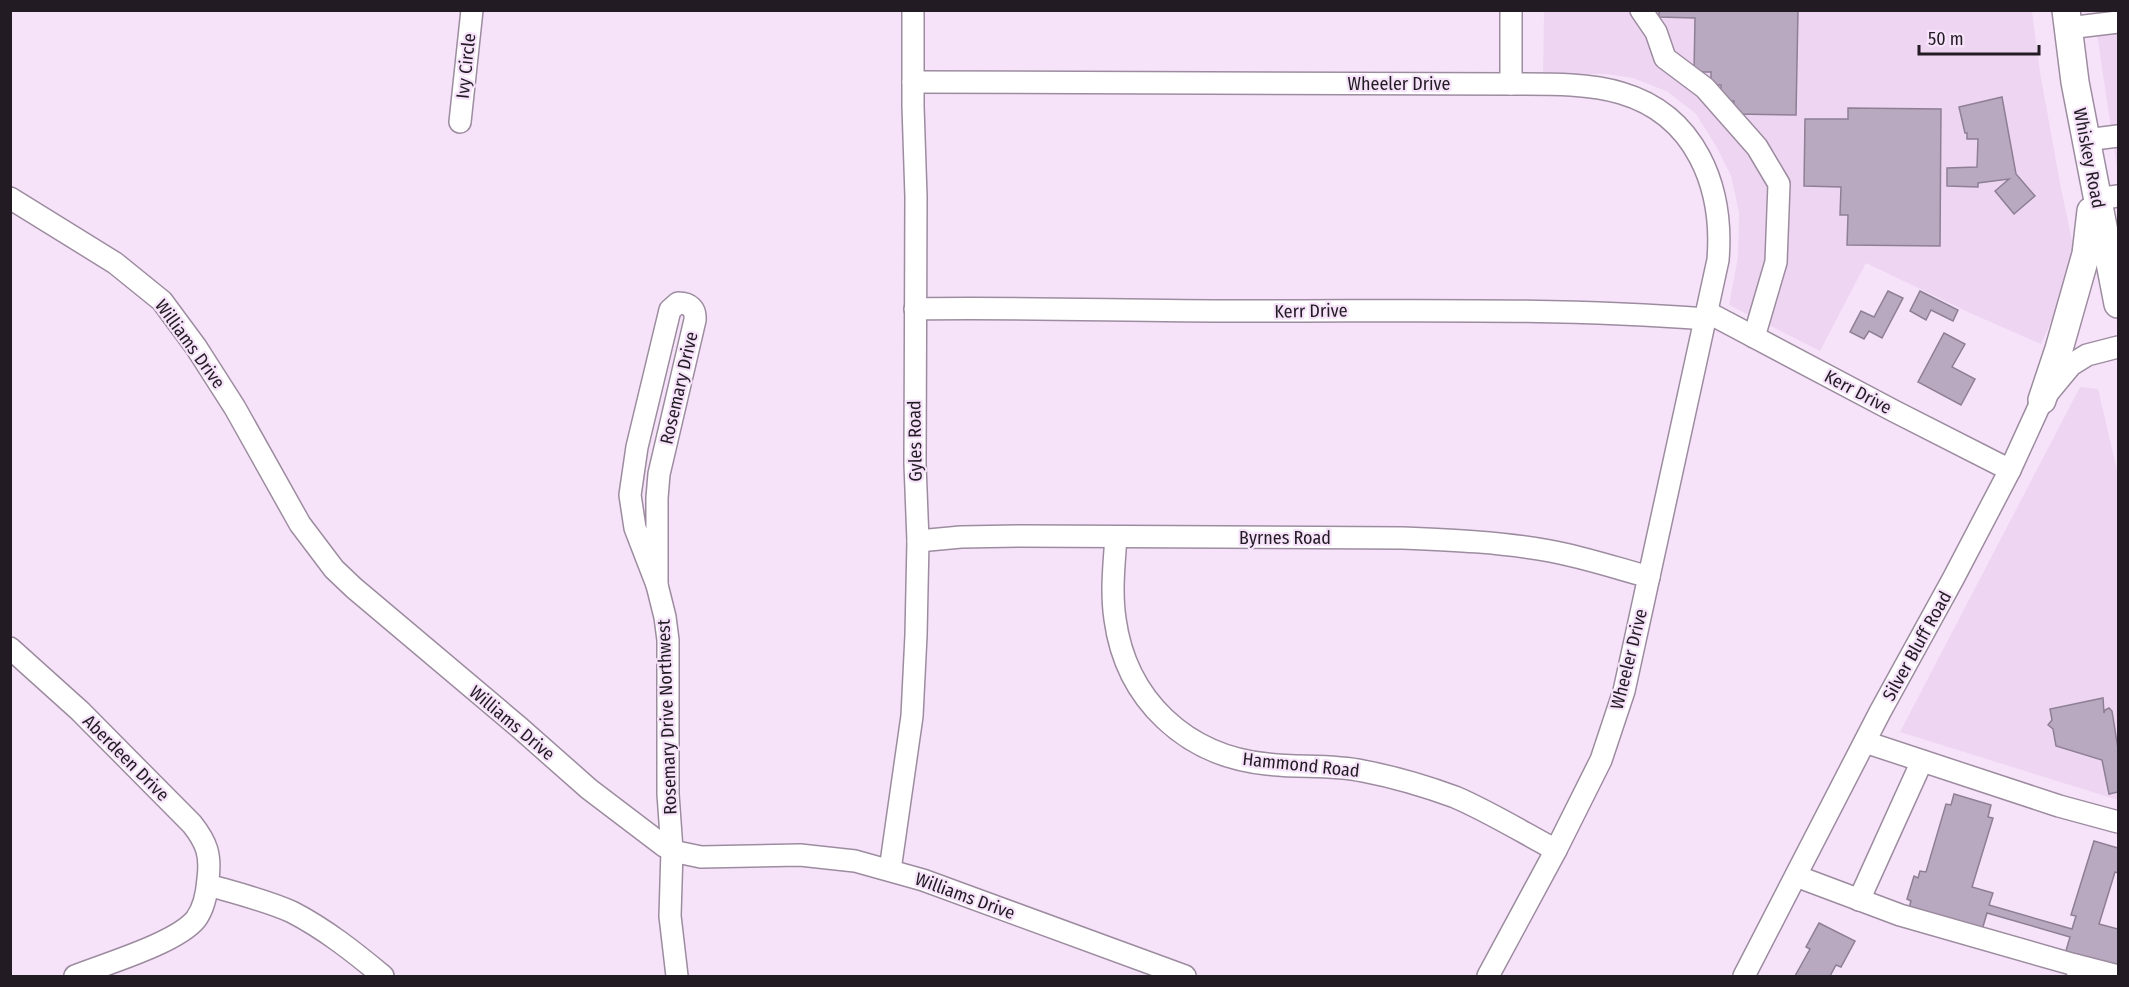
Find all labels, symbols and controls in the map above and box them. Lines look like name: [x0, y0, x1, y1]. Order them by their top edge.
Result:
scale bar: [1919, 18, 2039, 56]
text: 50 m: [1928, 28, 1964, 50]
street label: Ivy Circle: [452, 32, 480, 100]
street label: Wheeler Drive: [1348, 73, 1451, 95]
street label: Whiskey Road: [2068, 106, 2110, 210]
street label: Williams Drive: [150, 295, 230, 393]
street label: Kerr Drive: [1274, 299, 1348, 323]
street label: Rosemary Drive: [655, 329, 703, 446]
street label: Kerr Drive: [1821, 365, 1896, 419]
street label: Gyles Road: [903, 400, 927, 482]
street label: Byrnes Road: [1239, 527, 1331, 549]
street label: Silver Bluff Road: [1878, 587, 1956, 705]
street label: Wheeler Drive: [1606, 606, 1652, 712]
street label: Rosemary Drive Northwest: [653, 619, 681, 815]
street label: Williams Drive: [465, 681, 559, 765]
street label: Aberdeen Drive: [78, 710, 174, 806]
street label: Hammond Road: [1241, 748, 1361, 782]
street label: Williams Drive: [912, 868, 1018, 924]

